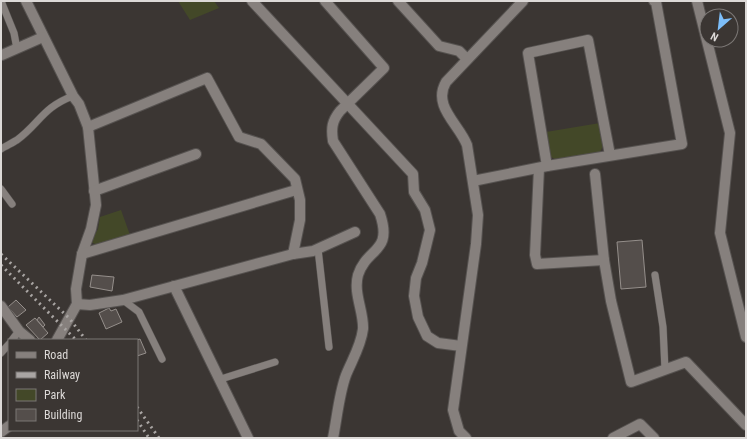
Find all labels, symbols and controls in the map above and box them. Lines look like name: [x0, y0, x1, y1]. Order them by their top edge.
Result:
north arrow: [699, 8, 739, 48]
text: N: [708, 29, 721, 44]
legend: [8, 339, 138, 431]
text: Road: [44, 348, 68, 362]
text: Railway: [44, 368, 80, 382]
text: Park: [44, 388, 66, 402]
text: Building: [44, 408, 82, 422]

